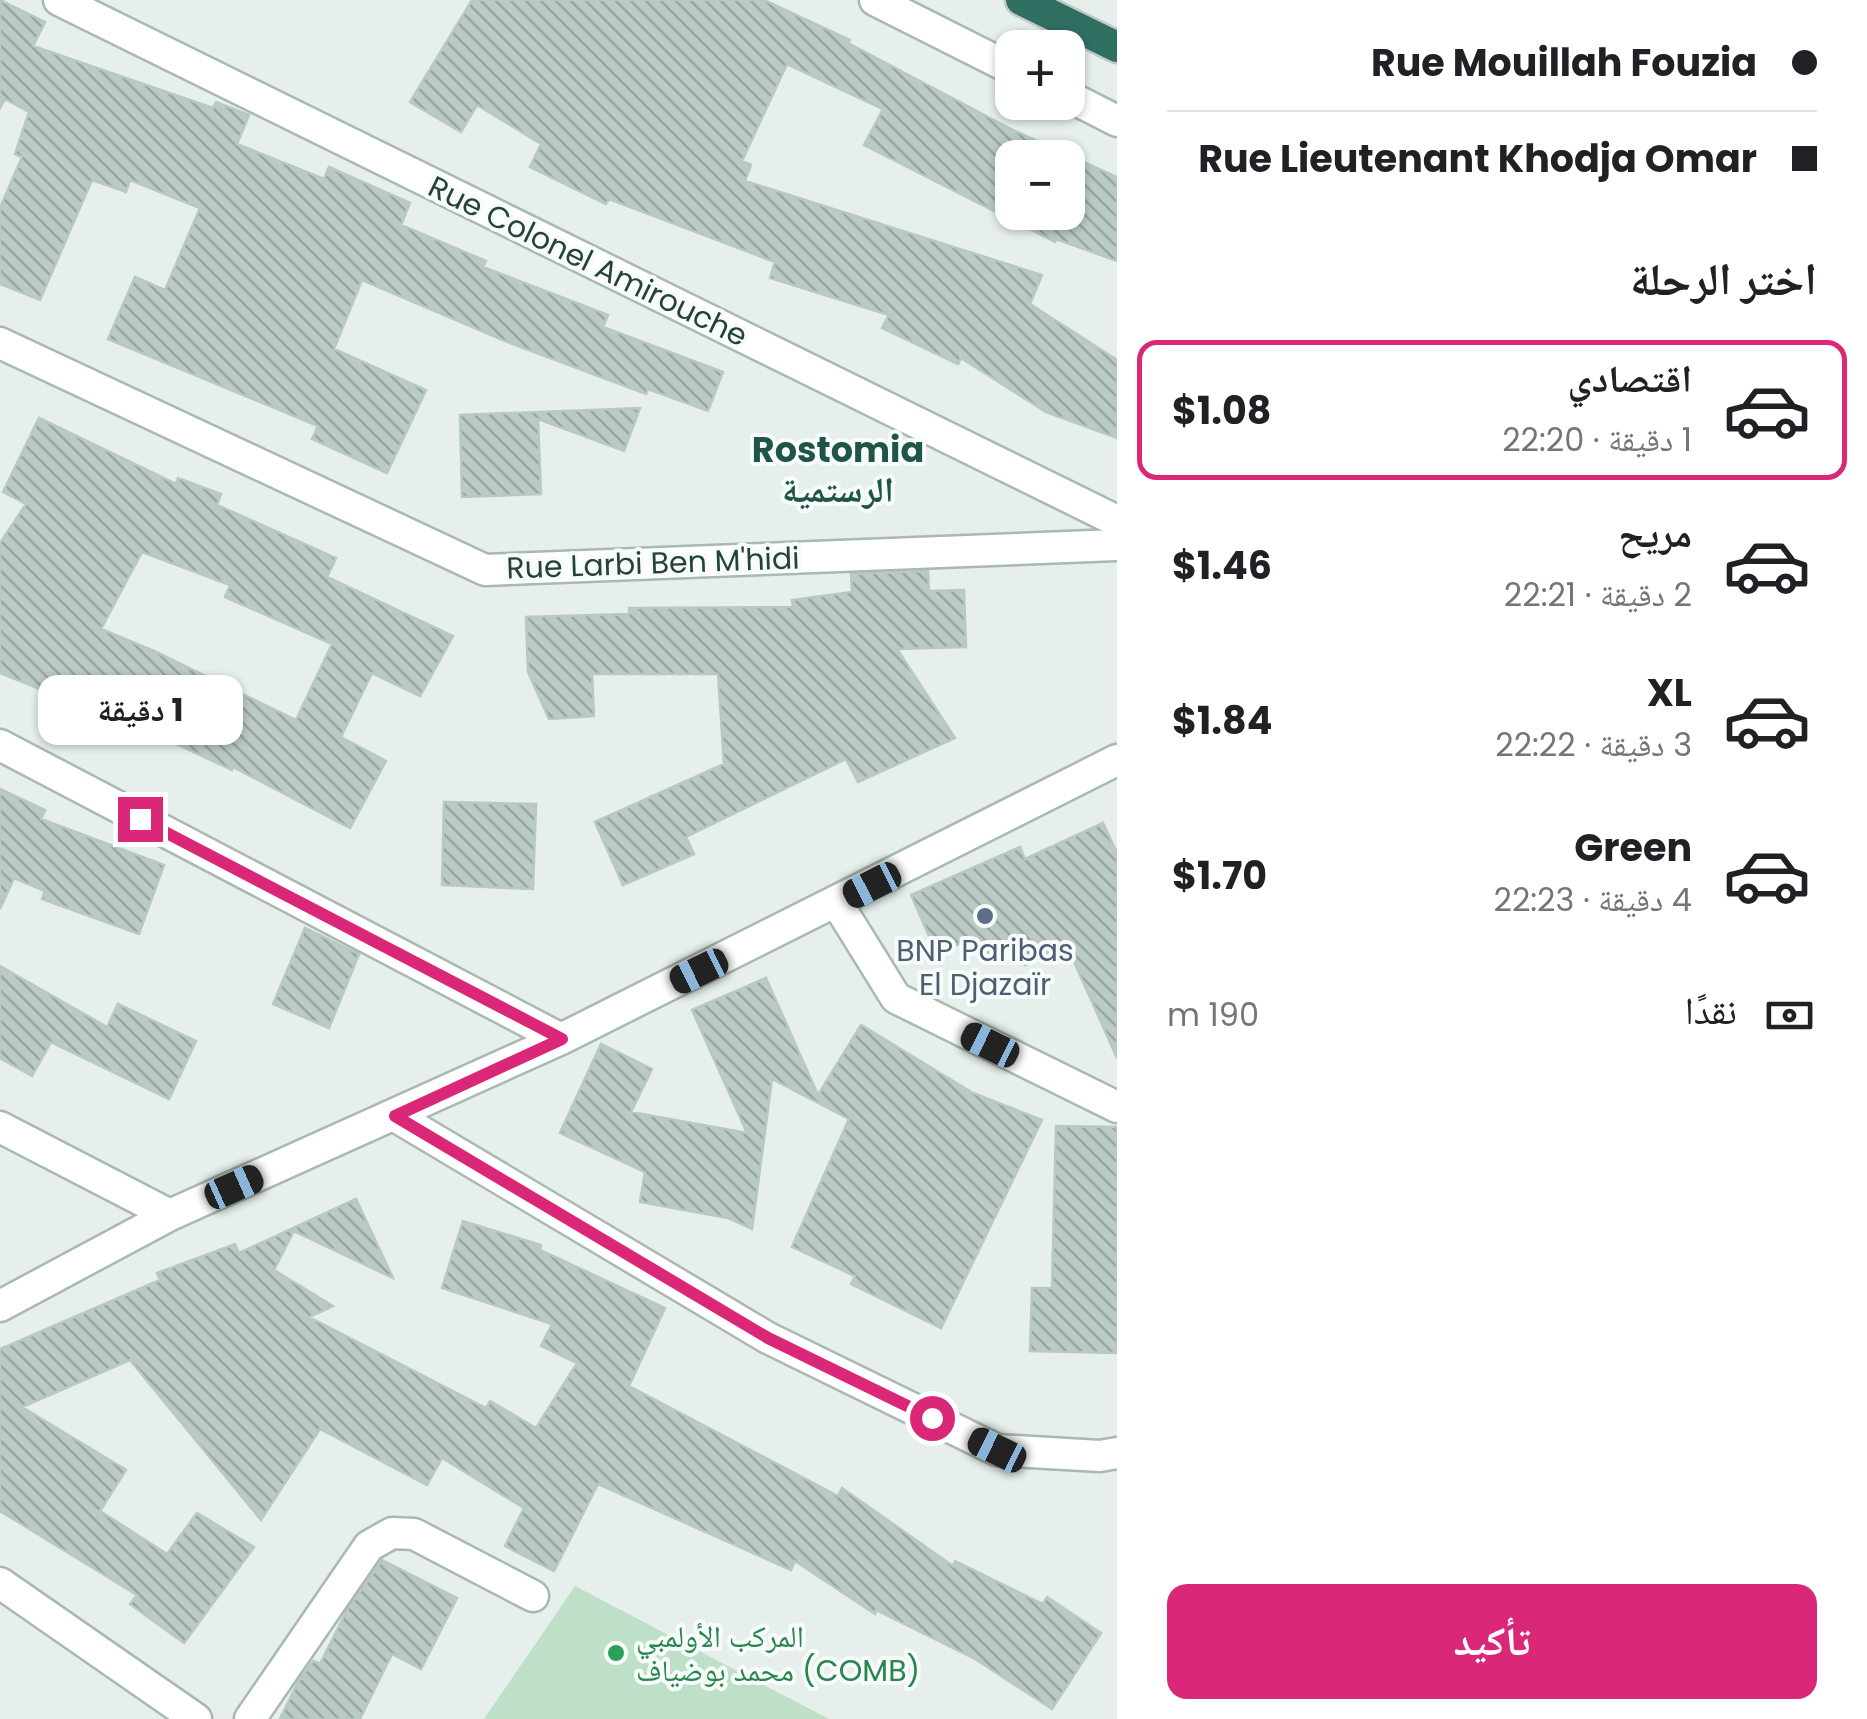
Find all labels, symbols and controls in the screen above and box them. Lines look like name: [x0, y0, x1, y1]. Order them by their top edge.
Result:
map controls: [995, 30, 1085, 230]
button: +: [995, 30, 1085, 120]
text: Rue Mouillah Fouzia: [1371, 36, 1757, 89]
text: Rue Lieutenant Khodja Omar: [1198, 132, 1757, 185]
button: −: [995, 140, 1085, 230]
street label: Rue Colonel Amirouche: [421, 165, 755, 357]
text: اختر الرحلة: [1630, 248, 1817, 311]
text: اقتصادي: [1568, 352, 1692, 405]
icon: car: [1722, 365, 1812, 455]
text: $1.08: [1172, 384, 1271, 437]
text: 1 دقيقة · 22:20: [1502, 417, 1692, 462]
district label: Rostomia الرستمية: [752, 425, 924, 514]
text: مريح: [1618, 507, 1692, 560]
icon: car: [1722, 520, 1812, 610]
street label: Rue Larbi Ben M'hidi: [506, 536, 800, 590]
text: $1.46: [1172, 539, 1272, 592]
text: 2 دقيقة · 22:21: [1504, 572, 1692, 617]
text: XL: [1647, 666, 1692, 719]
callout: 1 دقيقة: [38, 674, 242, 744]
icon: car: [1722, 675, 1812, 765]
text: 1 دقيقة: [97, 687, 184, 732]
text: $1.84: [1172, 694, 1272, 747]
text: 3 دقيقة · 22:22: [1495, 722, 1692, 767]
route end: [118, 797, 163, 842]
text: Green: [1574, 821, 1692, 874]
icon: car: [1722, 830, 1812, 920]
text: $1.70: [1172, 849, 1267, 902]
car: [838, 858, 906, 912]
text: 4 دقيقة · 22:23: [1494, 877, 1692, 922]
marker: BNP Paribas El Djazaïr: [974, 905, 996, 927]
place label: BNP Paribas El Djazaïr: [896, 929, 1074, 1006]
car: [665, 944, 733, 998]
text: نقدًا: [1685, 984, 1737, 1037]
icon: cash: [1762, 988, 1817, 1043]
text: 190 m: [1167, 992, 1259, 1037]
car: [956, 1018, 1024, 1072]
car: [200, 1161, 268, 1213]
route start: [910, 1396, 955, 1441]
car: [963, 1423, 1031, 1477]
button: تأكيد: [1167, 1584, 1817, 1699]
place label: المركب الأولمبي محمد بوضياف (COMB): [636, 1615, 920, 1692]
marker: المركب الأولمبي محمد بوضياف (COMB): [605, 1642, 627, 1664]

